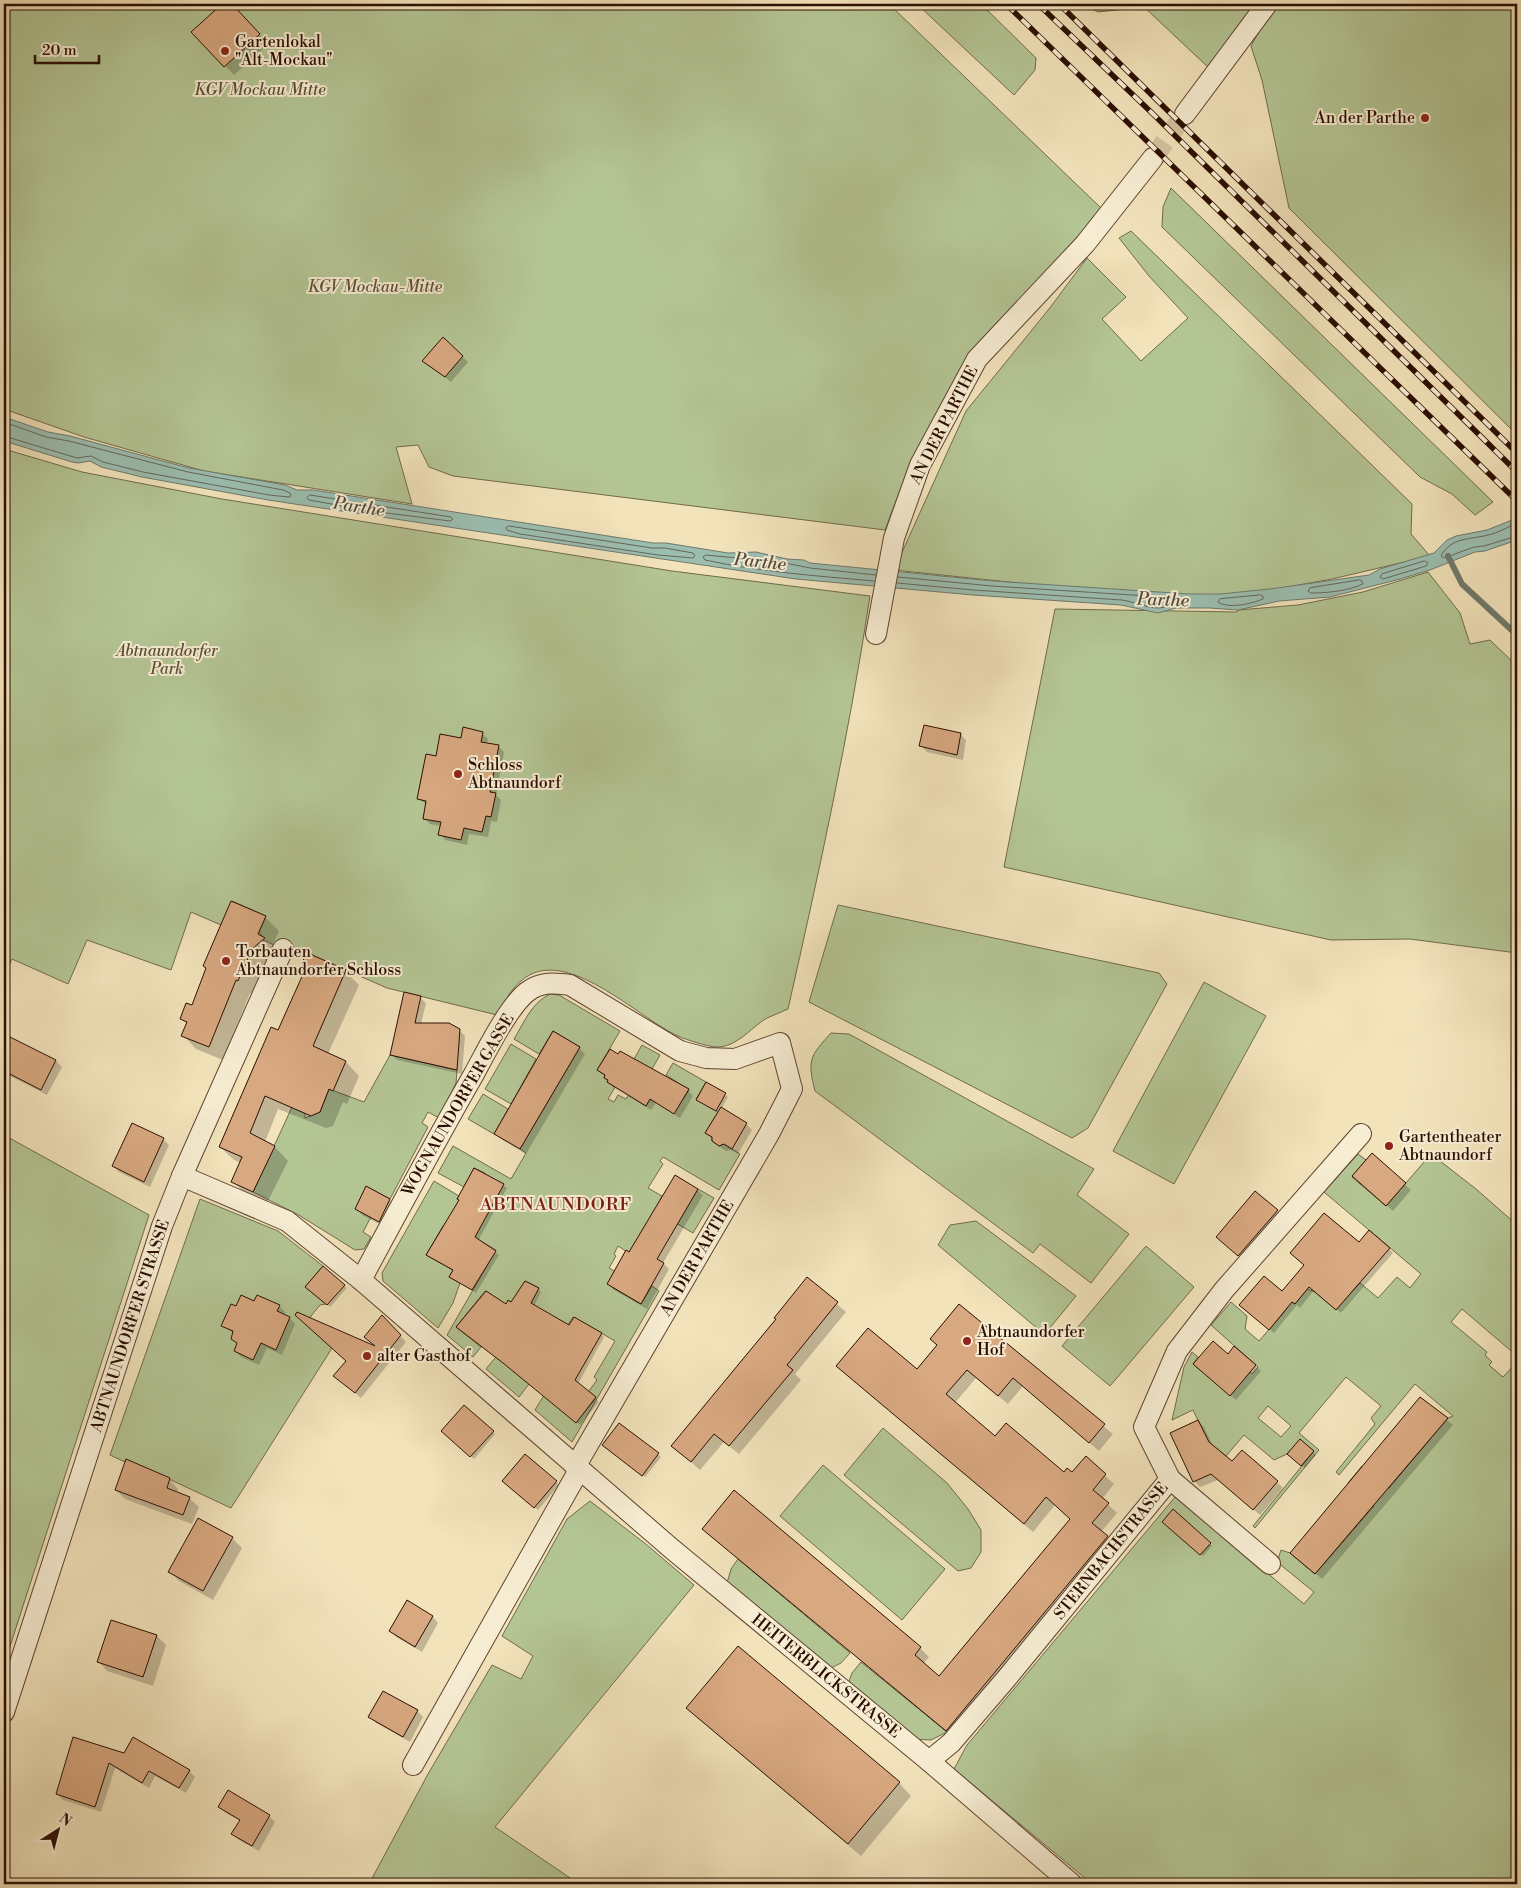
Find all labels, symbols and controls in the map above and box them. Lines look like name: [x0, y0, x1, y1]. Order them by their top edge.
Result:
scale bar: [35, 32, 99, 64]
place label: Gartenlokal "Alt-Mockau": [235, 32, 333, 70]
text: 20 m: [42, 41, 77, 60]
marker: Gartenlokal "Alt-Mockau": [219, 45, 231, 57]
park label: KGV Mockau Mitte: [194, 80, 326, 100]
place label: An der Parthe: [1314, 108, 1415, 128]
marker: An der Parthe: [1419, 112, 1431, 124]
park label: KGV Mockau-Mitte: [308, 277, 443, 297]
street label: AN DER PARTHE: [905, 362, 983, 489]
water label: Parthe: [330, 491, 387, 523]
water label: Parthe: [732, 548, 788, 576]
water label: Parthe: [1136, 588, 1190, 612]
park label: Abtnaundorfer Park: [114, 641, 219, 679]
place label: Schloss Abtnaundorf: [467, 755, 562, 793]
marker: Schloss Abtnaundorf: [452, 768, 464, 780]
place label: Torbauten Abtnaundorfer Schloss: [235, 942, 401, 980]
marker: Torbauten Abtnaundorfer Schloss: [220, 955, 232, 967]
street label: WOGNAUNDORFER GASSE: [397, 1010, 519, 1201]
place label: Gartentheater Abtnaundorf: [1398, 1127, 1502, 1165]
marker: Gartentheater Abtnaundorf: [1383, 1140, 1395, 1152]
district label: ABTNAUNDORF: [479, 1193, 632, 1216]
street label: AN DER PARTHE: [655, 1196, 738, 1320]
street label: ABTNAUNDORFER STRASSE: [86, 1217, 174, 1436]
place label: Abtnaundorfer Hof: [976, 1322, 1085, 1360]
marker: Abtnaundorfer Hof: [961, 1335, 973, 1347]
place label: alter Gasthof: [377, 1346, 472, 1366]
marker: alter Gasthof: [361, 1350, 373, 1362]
street label: STERNBACHSTRASSE: [1049, 1478, 1173, 1624]
street label: HEITERBLICKSTRASSE: [747, 1610, 905, 1742]
north arrow: [32, 1806, 82, 1856]
text: N: [55, 1810, 75, 1831]

